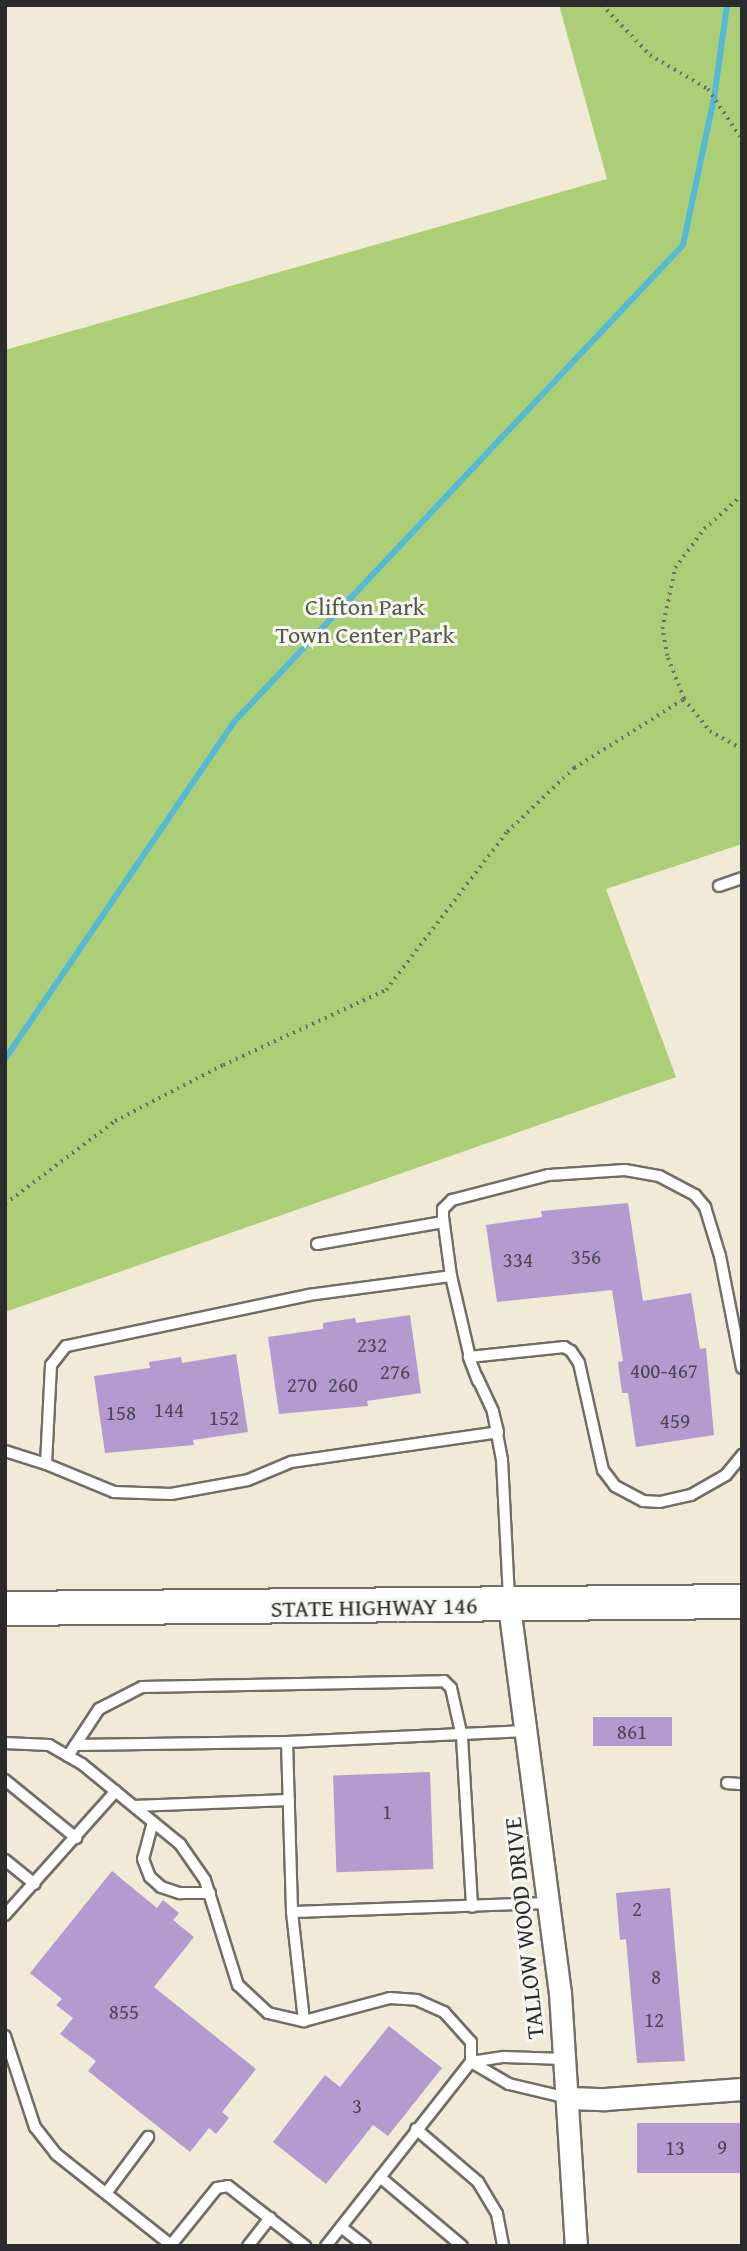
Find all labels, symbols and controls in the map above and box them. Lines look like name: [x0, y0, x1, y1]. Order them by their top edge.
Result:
park label: Clifton Park Town Center Park: [275, 593, 455, 649]
house number: 356: [571, 1244, 601, 1270]
house number: 334: [503, 1247, 533, 1273]
house number: 232: [357, 1332, 387, 1358]
house number: 400-467: [630, 1358, 698, 1384]
house number: 276: [380, 1359, 410, 1385]
house number: 270: [287, 1372, 317, 1398]
house number: 260: [328, 1372, 358, 1398]
house number: 144: [154, 1397, 184, 1423]
house number: 158: [106, 1400, 136, 1426]
house number: 152: [209, 1405, 239, 1431]
house number: 459: [660, 1408, 690, 1434]
street label: STATE HIGHWAY 146: [270, 1591, 478, 1623]
house number: 861: [617, 1719, 647, 1745]
house number: 1: [382, 1799, 392, 1825]
street label: TALLOW WOOD DRIVE: [498, 1816, 550, 2040]
house number: 2: [632, 1896, 642, 1922]
house number: 8: [651, 1964, 661, 1990]
house number: 855: [109, 1999, 139, 2025]
house number: 12: [644, 2007, 664, 2033]
house number: 3: [352, 2093, 362, 2119]
house number: 9: [717, 2134, 727, 2160]
house number: 13: [665, 2135, 685, 2161]

